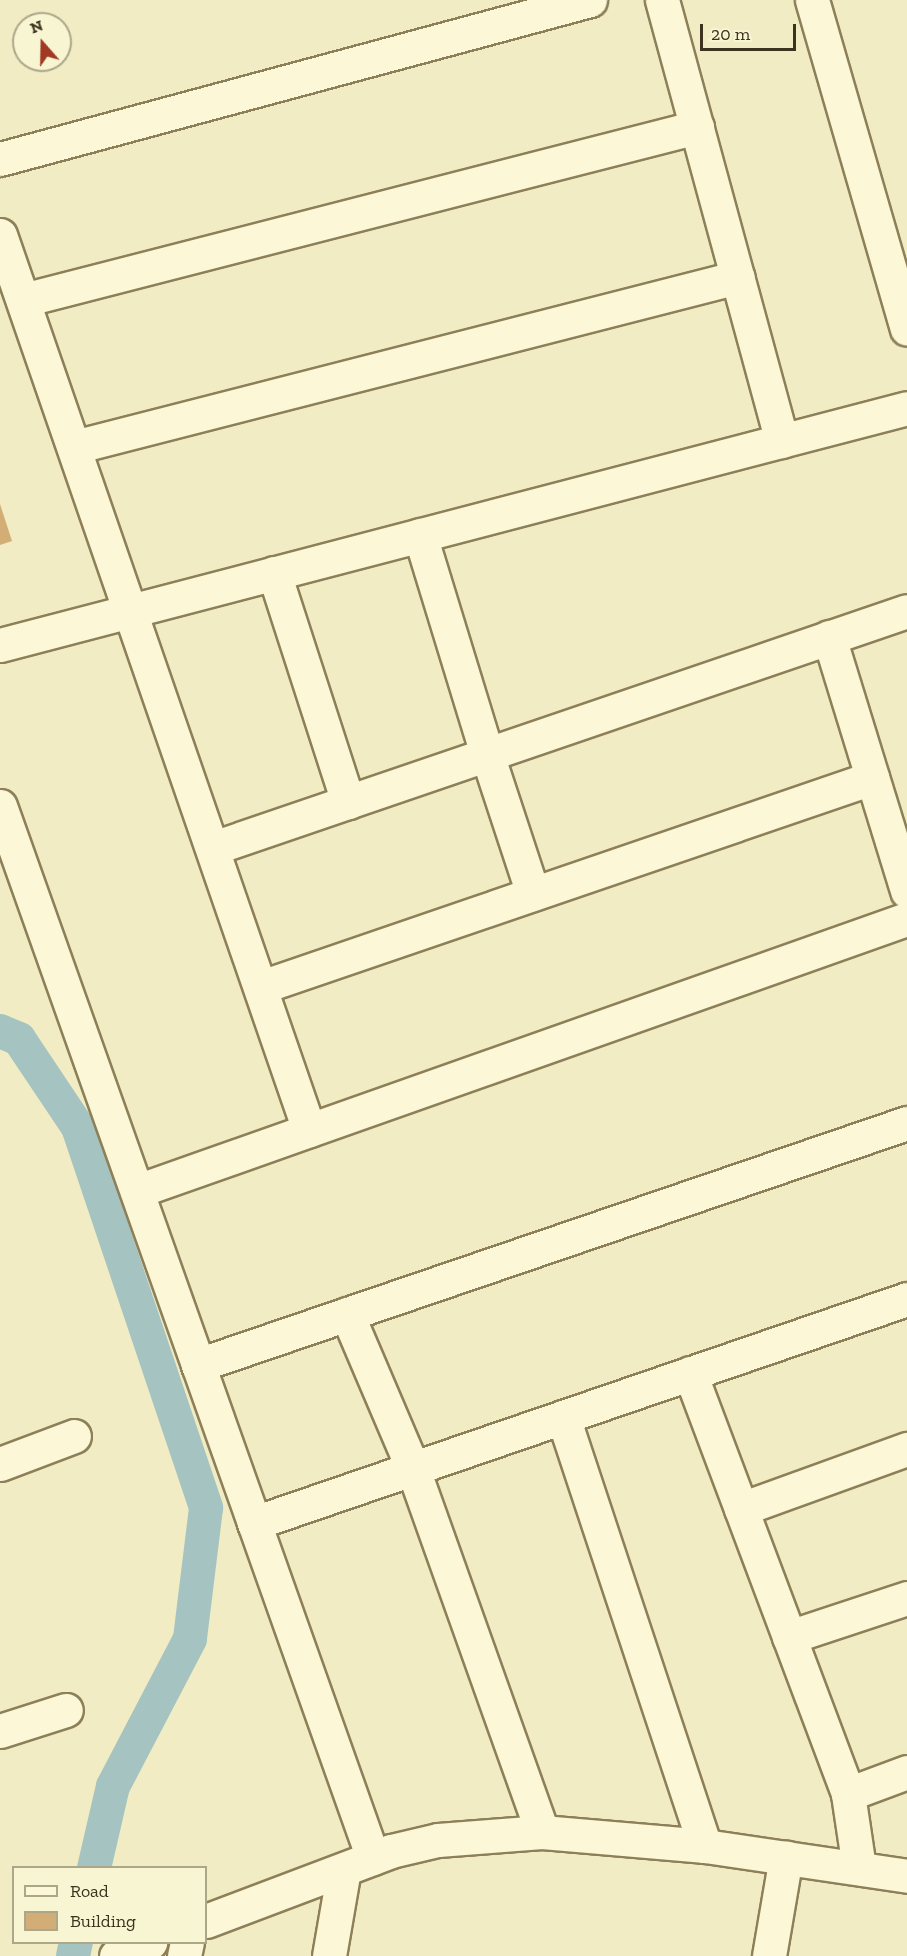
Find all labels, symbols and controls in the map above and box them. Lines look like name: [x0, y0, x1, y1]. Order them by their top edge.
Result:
north arrow: [12, 12, 72, 72]
scale bar: [703, 12, 799, 50]
text: N: [27, 15, 45, 38]
text: 20 m: [711, 23, 750, 45]
legend: [12, 1866, 207, 1944]
text: Road: [70, 1880, 109, 1902]
text: Building: [70, 1910, 136, 1932]

